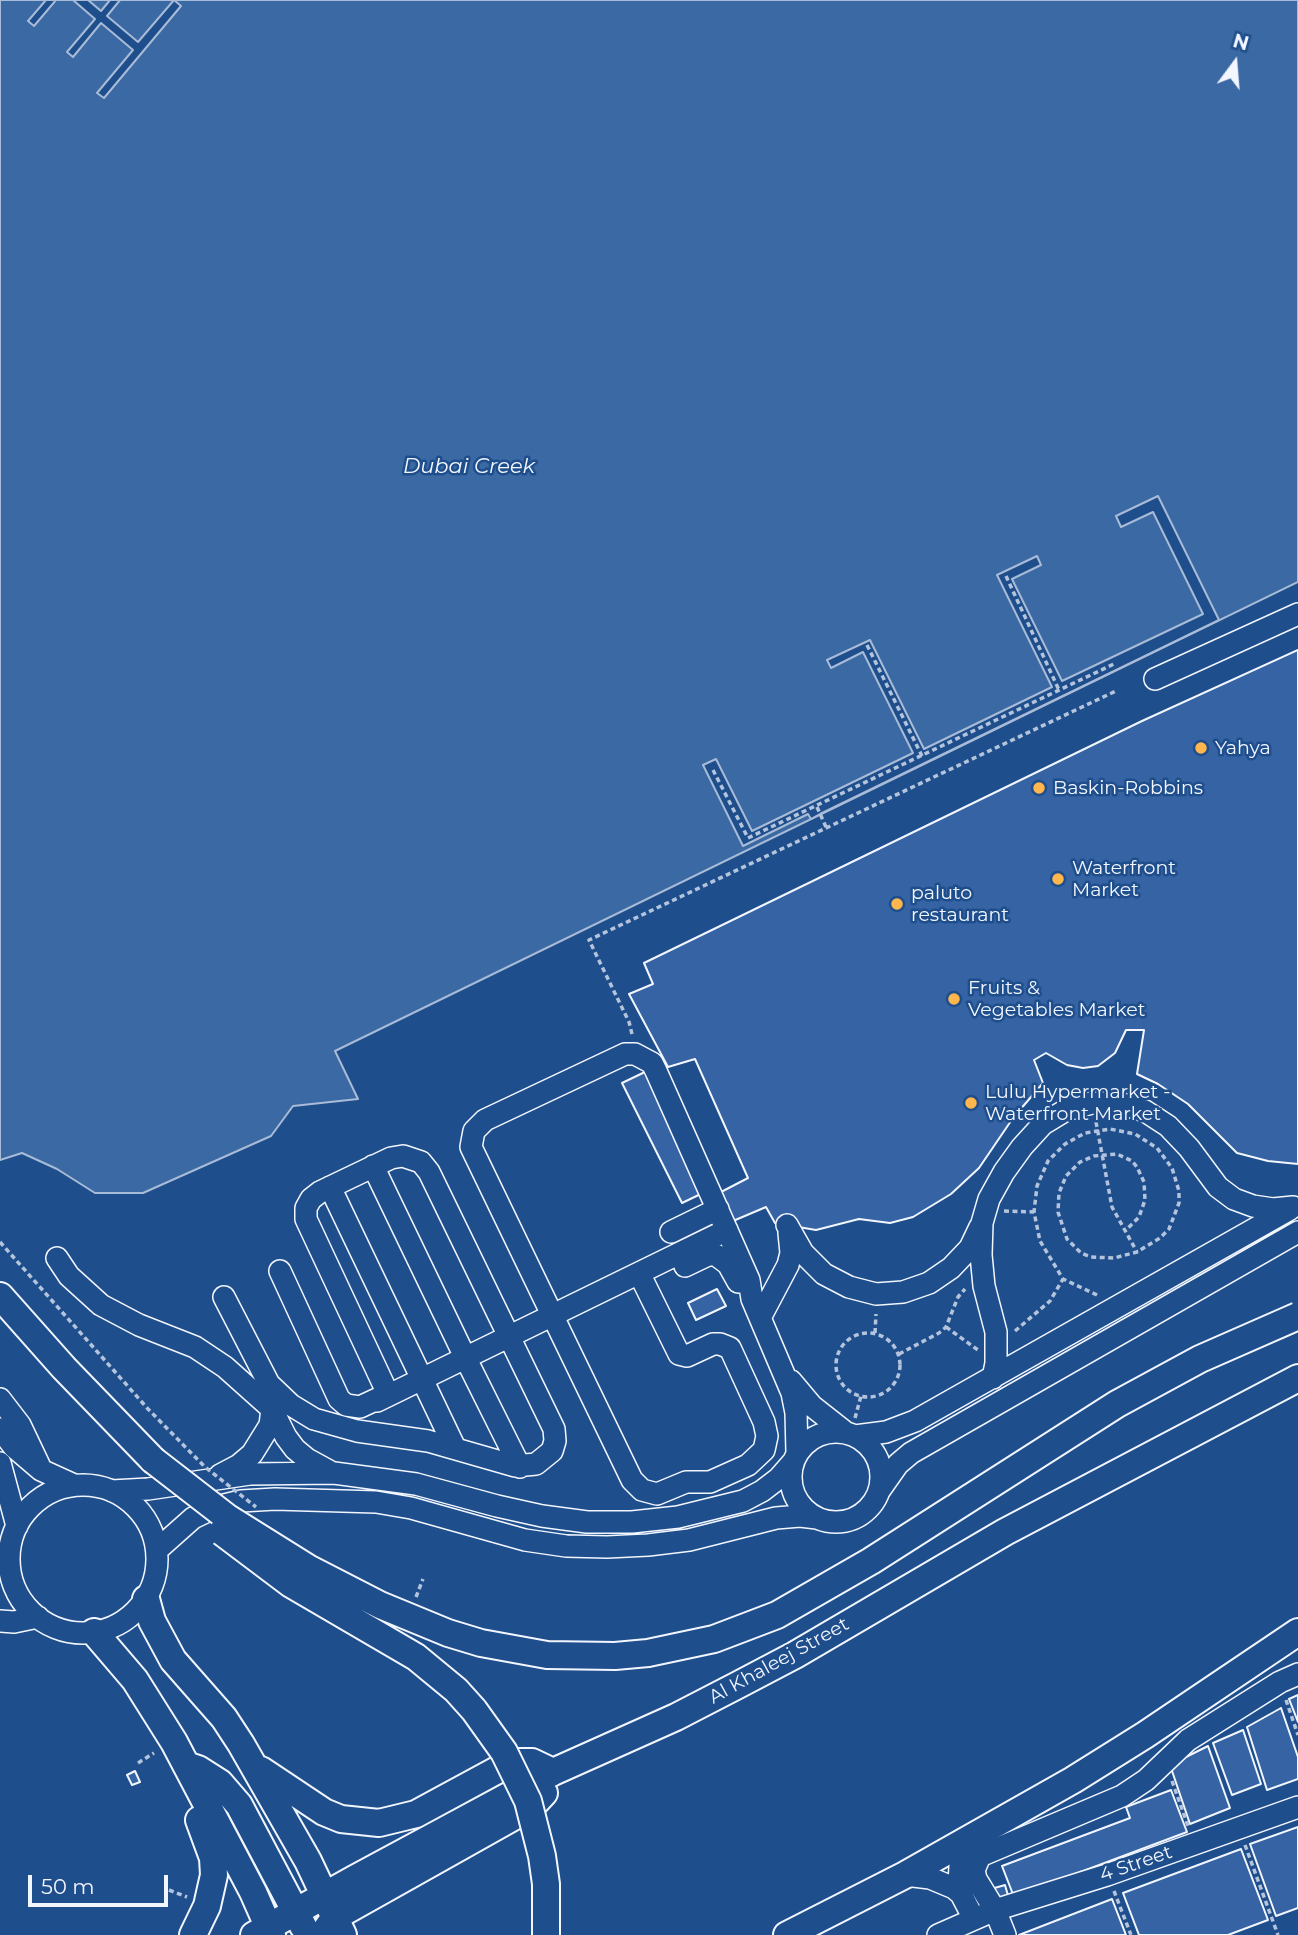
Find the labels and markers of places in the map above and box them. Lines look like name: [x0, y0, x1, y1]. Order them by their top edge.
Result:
place label: Yahya: [1215, 737, 1271, 759]
marker: Yahya: [1193, 740, 1209, 756]
place label: Baskin-Robbins: [1053, 777, 1203, 799]
marker: Baskin-Robbins: [1031, 780, 1047, 796]
place label: Waterfront Market: [1072, 857, 1176, 901]
marker: Waterfront Market: [1050, 871, 1066, 887]
place label: paluto restaurant: [911, 882, 1009, 926]
marker: paluto restaurant: [889, 896, 905, 912]
place label: Fruits & Vegetables Market: [968, 977, 1145, 1021]
marker: Fruits & Vegetables Market: [946, 991, 962, 1007]
place label: Lulu Hypermarket - Waterfront Market: [985, 1081, 1170, 1125]
marker: Lulu Hypermarket - Waterfront Market: [963, 1095, 979, 1111]

